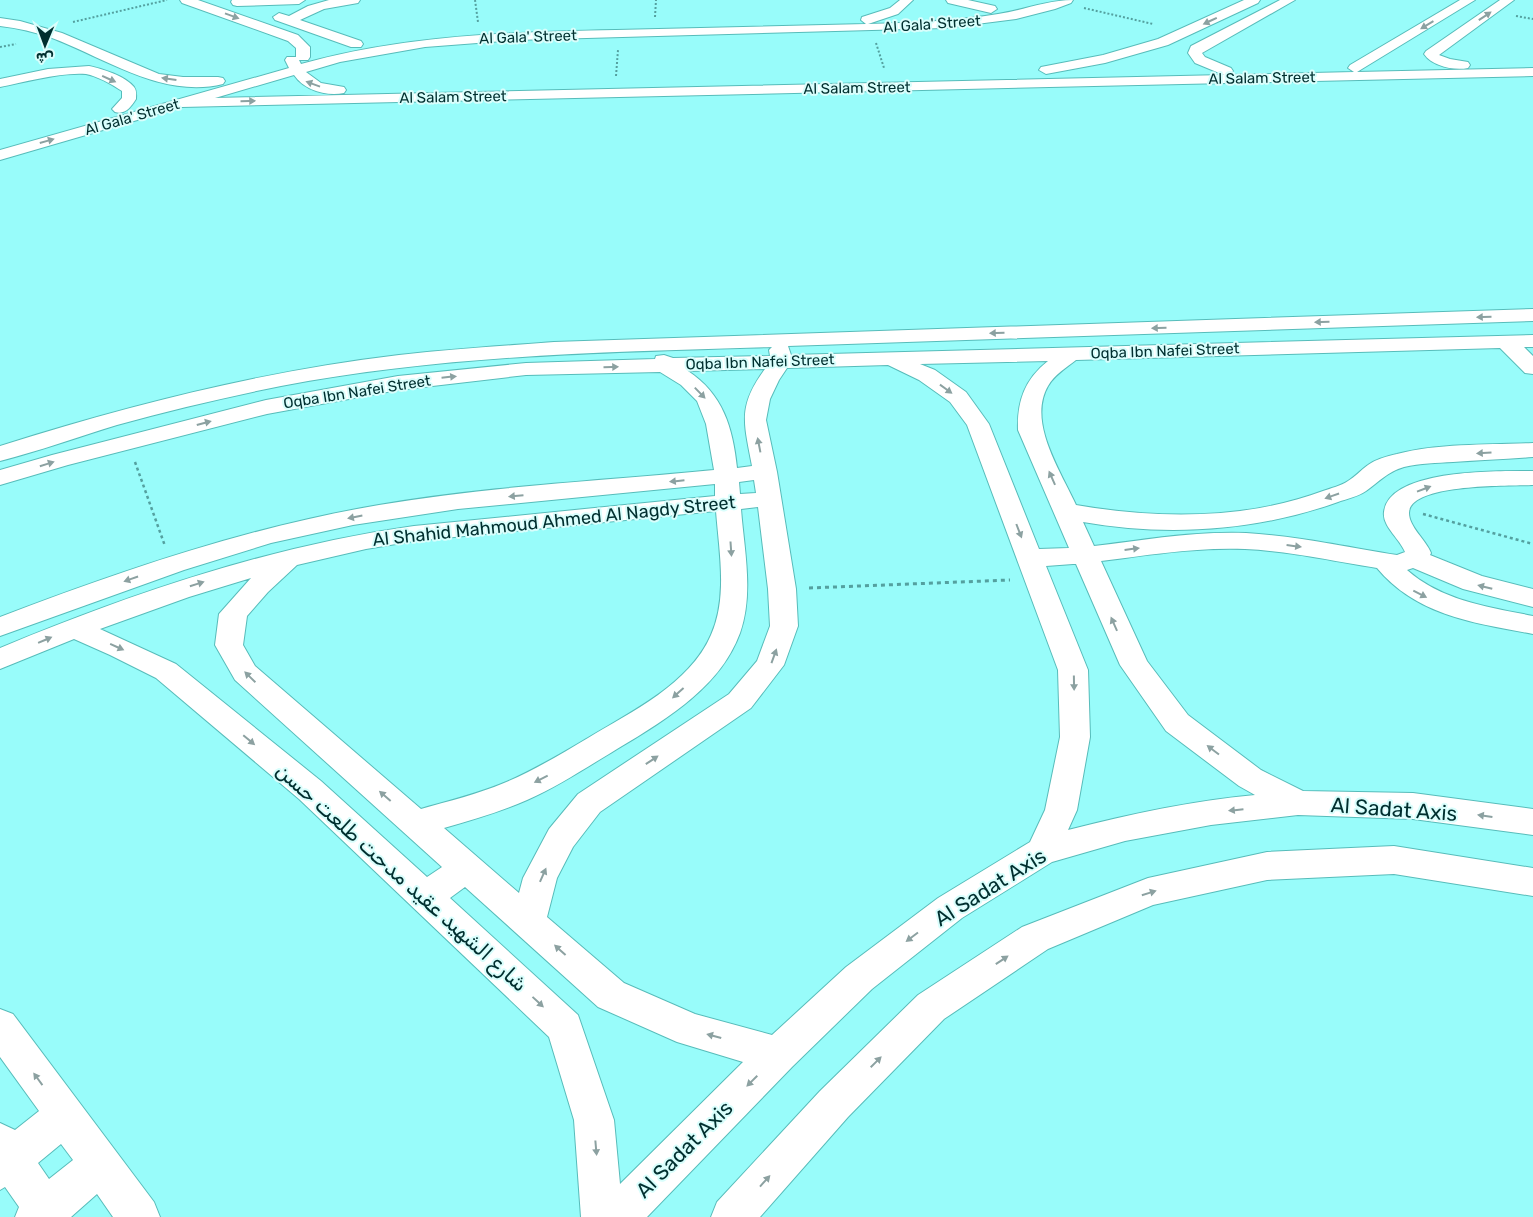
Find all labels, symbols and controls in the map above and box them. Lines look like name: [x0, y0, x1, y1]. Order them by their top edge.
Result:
one-way arrow: [1478, 11, 1492, 21]
one-way arrow: [225, 12, 240, 20]
street label: Al Gala' Street: [883, 12, 982, 36]
one-way arrow: [1203, 17, 1217, 25]
north arrow: [20, 20, 70, 70]
one-way arrow: [1421, 20, 1434, 29]
street label: Al Gala' Street: [479, 26, 577, 48]
text: ش: [36, 49, 54, 66]
street label: Al Salam Street: [1208, 68, 1316, 88]
one-way arrow: [102, 75, 116, 83]
one-way arrow: [161, 75, 177, 83]
street label: Al Salam Street: [803, 78, 911, 98]
one-way arrow: [305, 80, 320, 88]
street label: Al Salam Street: [399, 87, 507, 107]
street label: Al Gala' Street: [83, 95, 182, 139]
one-way arrow: [240, 97, 256, 105]
one-way arrow: [39, 137, 54, 145]
one-way arrow: [1476, 313, 1492, 321]
one-way arrow: [1314, 319, 1330, 327]
one-way arrow: [1151, 324, 1167, 332]
one-way arrow: [989, 330, 1005, 338]
street label: Oqba Ibn Nafei Street: [1090, 339, 1240, 363]
street label: Oqba Ibn Nafei Street: [685, 350, 835, 374]
one-way arrow: [604, 362, 620, 370]
street label: Oqba Ibn Nafei Street: [282, 371, 432, 413]
one-way arrow: [442, 373, 458, 381]
one-way arrow: [940, 384, 953, 394]
one-way arrow: [694, 386, 706, 398]
one-way arrow: [196, 419, 211, 427]
one-way arrow: [755, 436, 763, 452]
one-way arrow: [1476, 449, 1492, 457]
one-way arrow: [39, 460, 54, 468]
one-way arrow: [1047, 471, 1055, 485]
one-way arrow: [669, 477, 685, 485]
one-way arrow: [1417, 485, 1432, 493]
street label: Al Shahid Mahmoud Ahmed Al Nagdy Street: [371, 491, 737, 551]
one-way arrow: [507, 492, 523, 500]
one-way arrow: [1324, 492, 1339, 500]
one-way arrow: [347, 513, 362, 521]
one-way arrow: [1016, 524, 1024, 538]
one-way arrow: [727, 541, 735, 557]
one-way arrow: [1287, 542, 1303, 550]
one-way arrow: [1125, 545, 1141, 553]
one-way arrow: [123, 575, 138, 583]
one-way arrow: [190, 579, 205, 587]
one-way arrow: [1478, 583, 1493, 591]
one-way arrow: [1413, 590, 1428, 598]
one-way arrow: [1110, 617, 1118, 631]
one-way arrow: [38, 635, 52, 643]
one-way arrow: [110, 643, 124, 651]
one-way arrow: [770, 648, 778, 663]
one-way arrow: [245, 671, 257, 683]
one-way arrow: [1070, 676, 1078, 692]
one-way arrow: [672, 687, 684, 698]
one-way arrow: [242, 734, 255, 745]
one-way arrow: [1207, 744, 1220, 755]
one-way arrow: [646, 756, 659, 765]
street label: شارع الشهيد عقيد مدحت طلعت حسن: [270, 757, 533, 998]
one-way arrow: [533, 775, 548, 783]
one-way arrow: [380, 790, 392, 802]
street label: Al Sadat Axis: [1330, 792, 1458, 826]
one-way arrow: [1227, 806, 1243, 814]
one-way arrow: [1476, 811, 1492, 819]
street label: Al Sadat Axis: [930, 843, 1050, 931]
one-way arrow: [539, 868, 547, 882]
one-way arrow: [1141, 888, 1156, 896]
one-way arrow: [906, 932, 919, 943]
one-way arrow: [553, 944, 566, 955]
one-way arrow: [995, 955, 1008, 965]
one-way arrow: [531, 996, 543, 1008]
one-way arrow: [707, 1032, 722, 1040]
one-way arrow: [870, 1057, 882, 1069]
one-way arrow: [33, 1072, 43, 1086]
one-way arrow: [746, 1074, 758, 1086]
street label: Al Sadat Axis: [630, 1095, 738, 1203]
one-way arrow: [592, 1140, 600, 1156]
one-way arrow: [759, 1175, 771, 1187]

